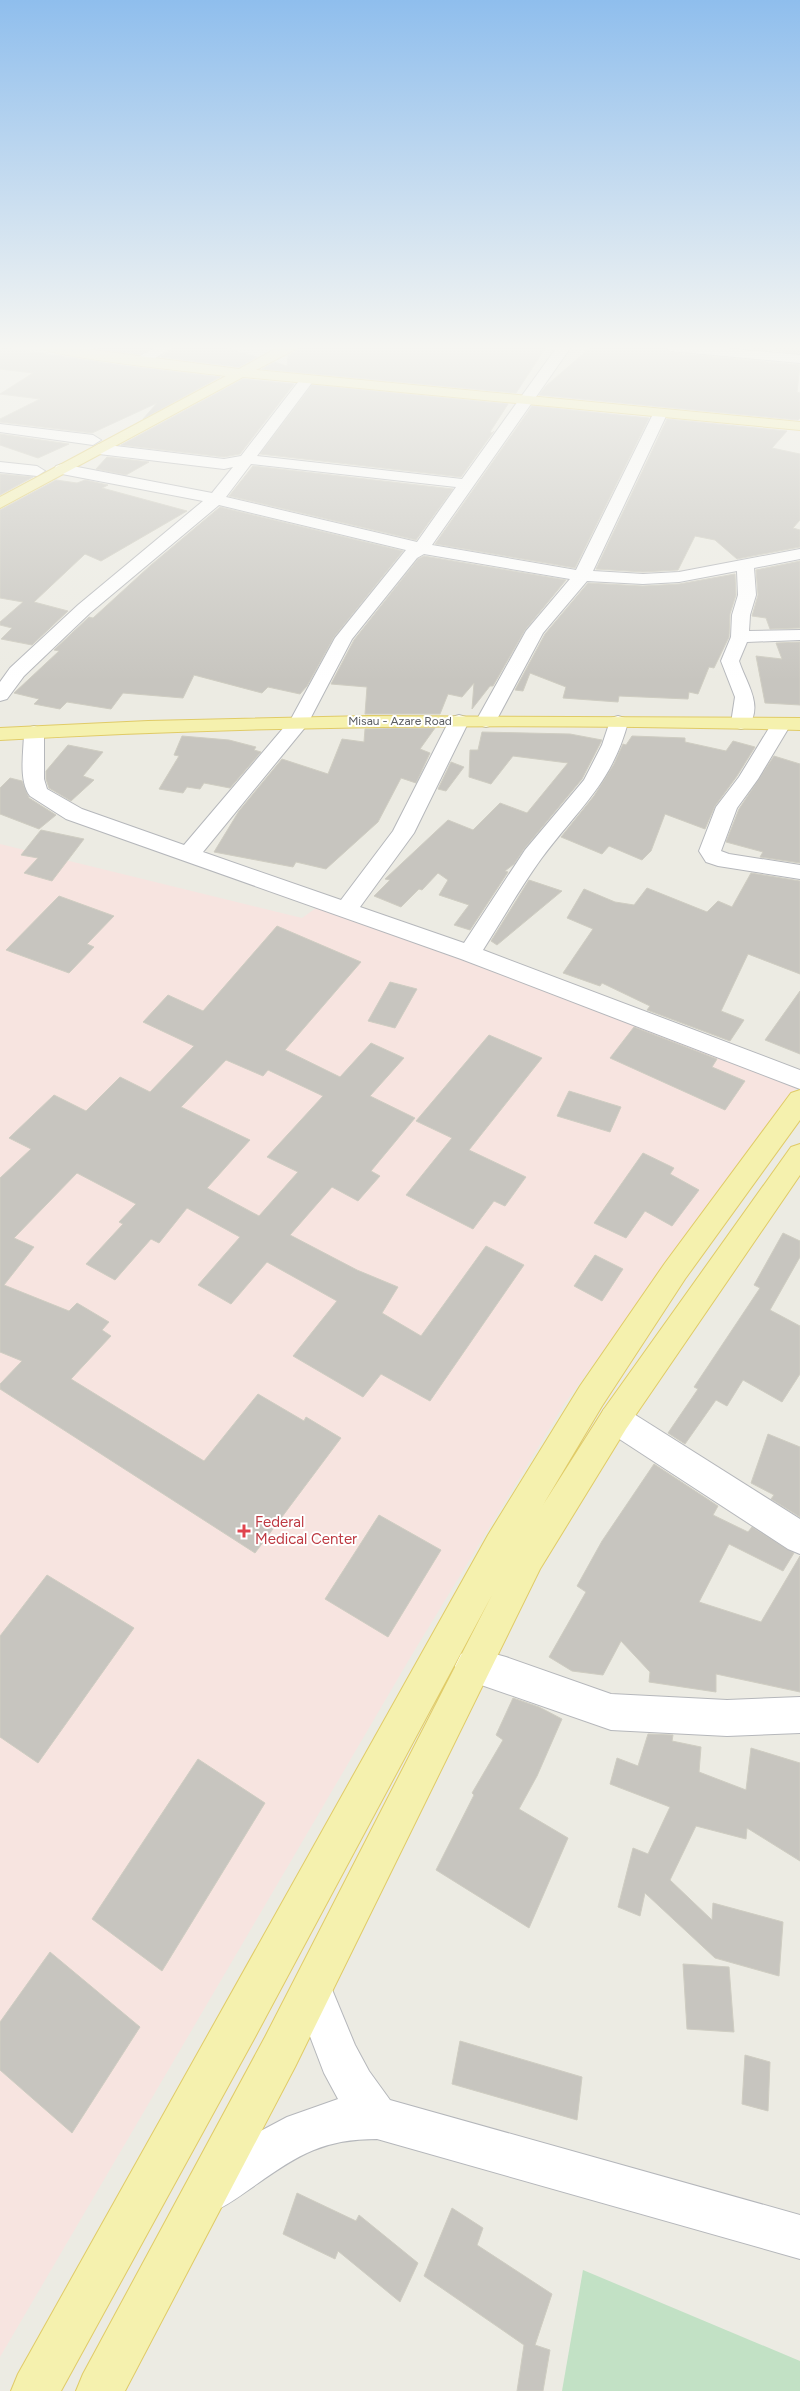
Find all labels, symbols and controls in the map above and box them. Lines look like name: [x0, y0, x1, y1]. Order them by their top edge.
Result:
street label: Misau - Azare Road: [348, 714, 452, 728]
place label: Federal Medical Center: [255, 1513, 357, 1548]
marker: Federal Medical Center: [237, 1524, 251, 1538]

